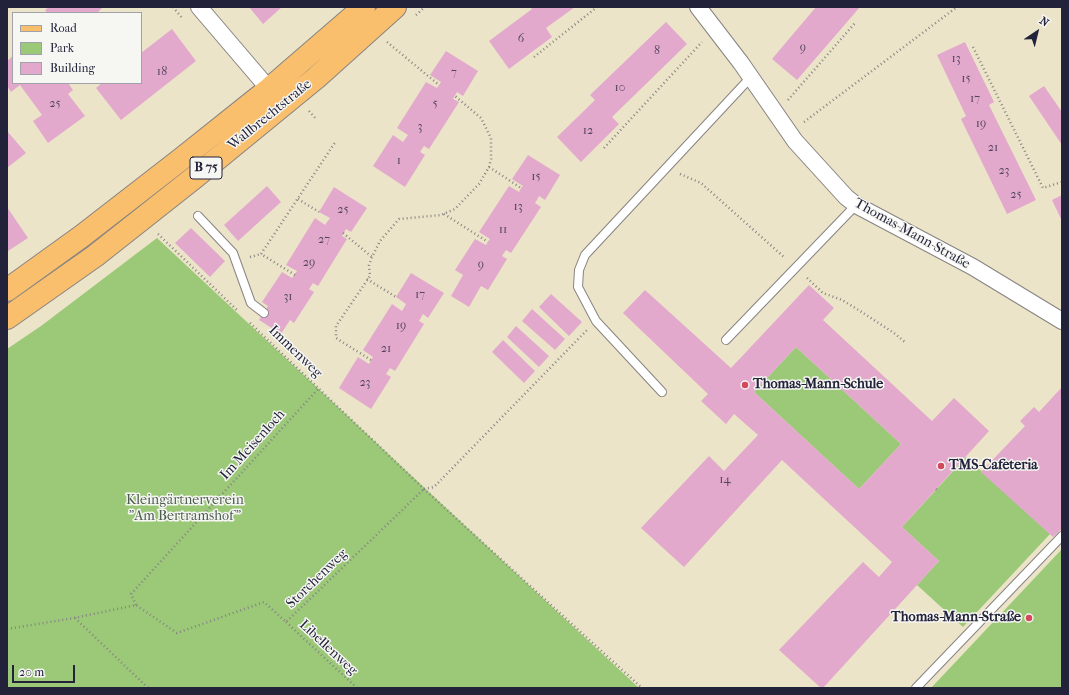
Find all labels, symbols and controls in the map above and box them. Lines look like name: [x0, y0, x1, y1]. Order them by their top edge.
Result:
legend: [12, 12, 142, 84]
north arrow: [1017, 12, 1057, 52]
text: N: [1037, 14, 1051, 29]
text: Road: [50, 21, 77, 35]
house number: 6: [518, 32, 524, 46]
text: Park: [50, 41, 74, 55]
house number: 9: [800, 41, 806, 55]
house number: 8: [654, 44, 660, 58]
house number: 13: [951, 52, 961, 66]
text: Building: [50, 61, 95, 75]
house number: 18: [157, 65, 167, 79]
house number: 7: [451, 66, 457, 80]
house number: 15: [961, 72, 971, 86]
street label: Wallbrechtstraße: [225, 76, 315, 154]
house number: 10: [615, 81, 625, 95]
house number: 17: [970, 92, 980, 106]
house number: 25: [49, 97, 61, 111]
house number: 5: [432, 97, 438, 111]
house number: 19: [976, 117, 986, 131]
house number: 3: [418, 120, 422, 134]
house number: 12: [583, 124, 593, 138]
house number: 21: [988, 141, 998, 155]
house number: 1: [397, 154, 401, 168]
road number: B 75: [190, 157, 222, 179]
house number: 23: [998, 164, 1010, 178]
house number: 15: [531, 170, 541, 184]
house number: 25: [1010, 188, 1022, 202]
street label: Thomas-Mann-Straße: [851, 195, 973, 273]
house number: 13: [513, 200, 523, 214]
house number: 25: [337, 203, 349, 217]
house number: 11: [499, 223, 507, 237]
house number: 27: [318, 233, 330, 247]
house number: 29: [303, 256, 315, 270]
house number: 9: [478, 258, 484, 272]
house number: 17: [415, 288, 425, 302]
house number: 31: [283, 290, 293, 304]
house number: 19: [396, 319, 406, 333]
street label: Immenweg: [265, 322, 325, 382]
house number: 21: [381, 342, 391, 356]
house number: 23: [359, 376, 371, 390]
place label: Thomas-Mann-Schule: [753, 377, 883, 393]
marker: Thomas-Mann-Schule: [740, 380, 750, 390]
street label: Im Meisenloch: [217, 406, 289, 484]
place label: TMS-Cafeteria: [949, 458, 1038, 474]
marker: TMS-Cafeteria: [936, 461, 946, 471]
house number: 14: [719, 473, 731, 487]
park label: Kleingärtnerverein "Am Bertramshof": [126, 493, 244, 526]
street label: Storchenweg: [283, 546, 351, 612]
place label: Thomas-Mann-Straße: [891, 610, 1021, 626]
marker: Thomas-Mann-Straße: [1024, 613, 1034, 623]
street label: Libellenweg: [295, 617, 361, 679]
scale bar: [14, 657, 77, 683]
text: 20 m: [19, 665, 44, 679]

